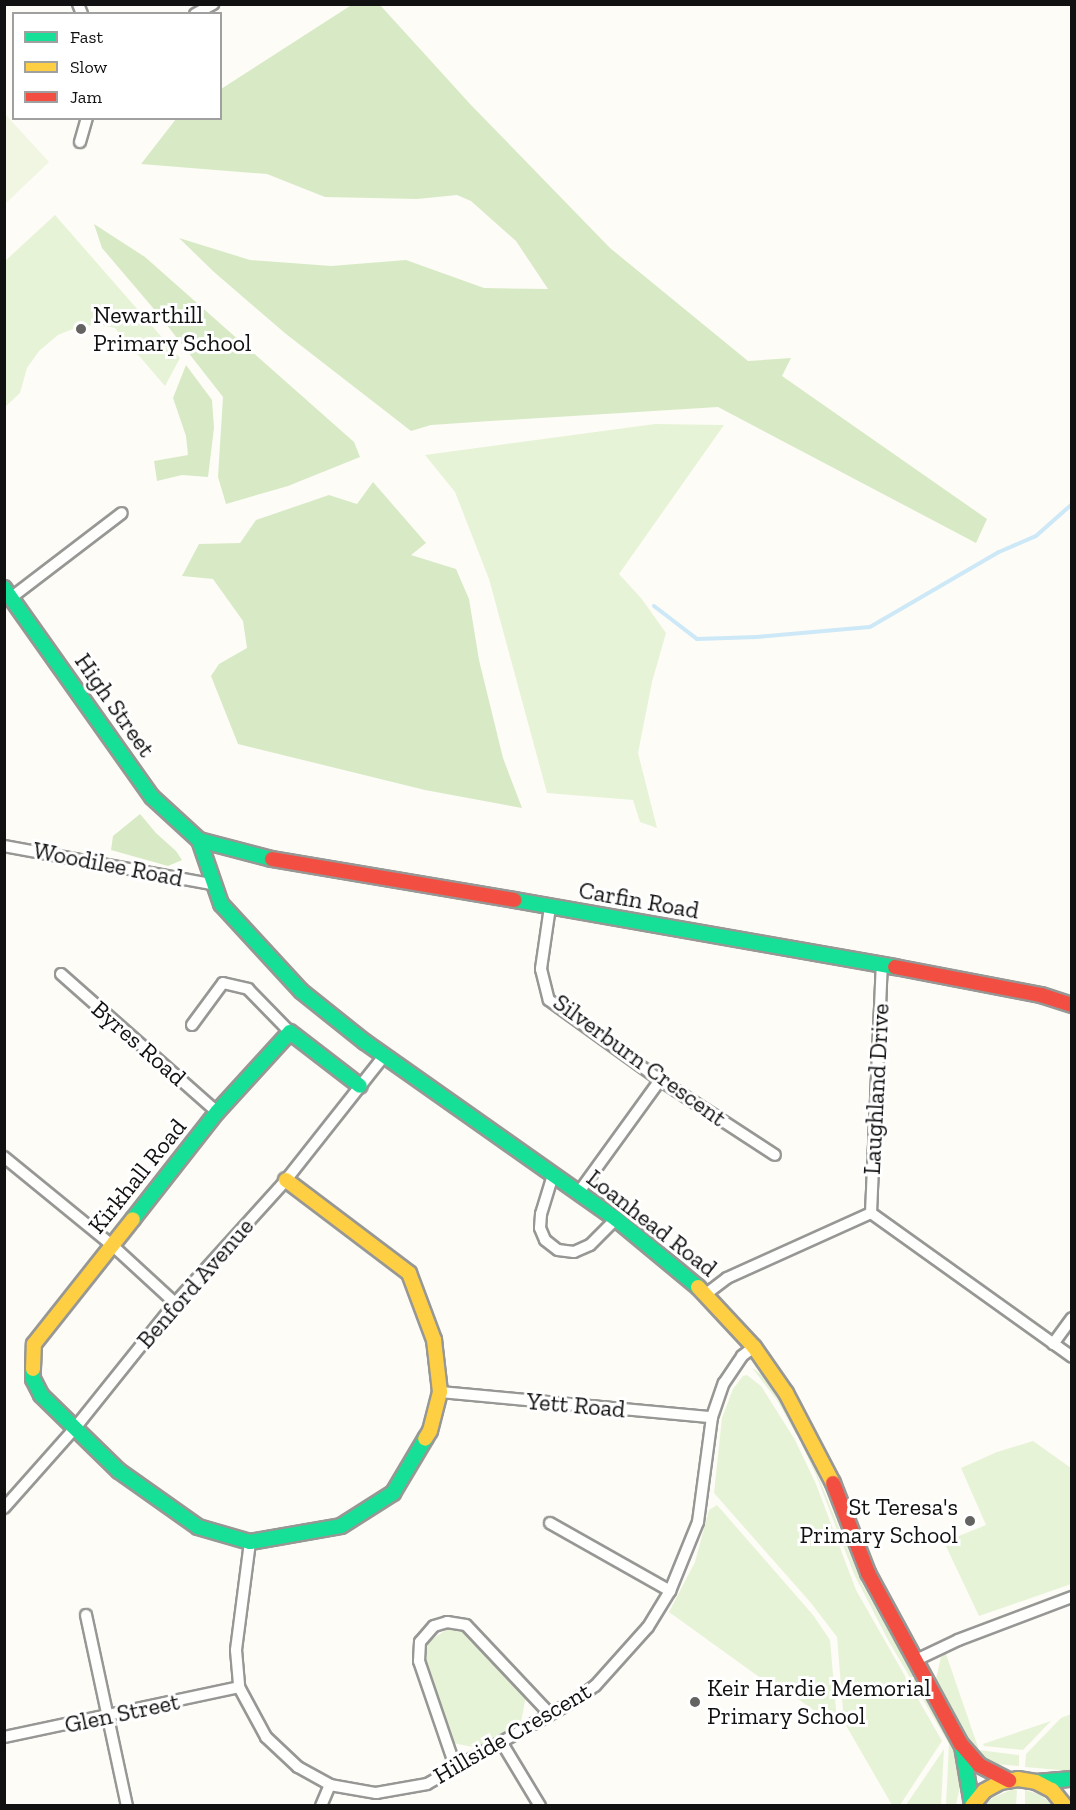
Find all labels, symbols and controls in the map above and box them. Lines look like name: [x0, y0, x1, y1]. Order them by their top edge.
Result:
legend: [12, 12, 222, 120]
text: Fast: [70, 26, 103, 48]
text: Slow: [70, 56, 107, 78]
text: Jam: [70, 86, 102, 108]
place label: Newarthill Primary School: [93, 301, 252, 357]
marker: Newarthill Primary School: [74, 322, 88, 336]
street label: High Street: [69, 648, 161, 762]
street label: Woodilee Road: [31, 835, 185, 893]
street label: Carfin Road: [577, 875, 701, 925]
street label: Silverburn Crescent: [548, 988, 732, 1132]
street label: Byres Road: [86, 994, 192, 1092]
street label: Laughland Drive: [857, 1003, 895, 1175]
street label: Kirkhall Road: [82, 1113, 192, 1239]
street label: Loanhead Road: [581, 1163, 723, 1283]
street label: Benford Avenue: [130, 1212, 260, 1354]
street label: Yett Road: [525, 1386, 627, 1424]
place label: St Teresa's Primary School: [799, 1493, 958, 1549]
marker: St Teresa's Primary School: [963, 1514, 977, 1528]
place label: Keir Hardie Memorial Primary School: [707, 1674, 931, 1730]
street label: Hillside Crescent: [428, 1676, 596, 1790]
street label: Glen Street: [62, 1687, 182, 1739]
marker: Keir Hardie Memorial Primary School: [688, 1695, 702, 1709]

